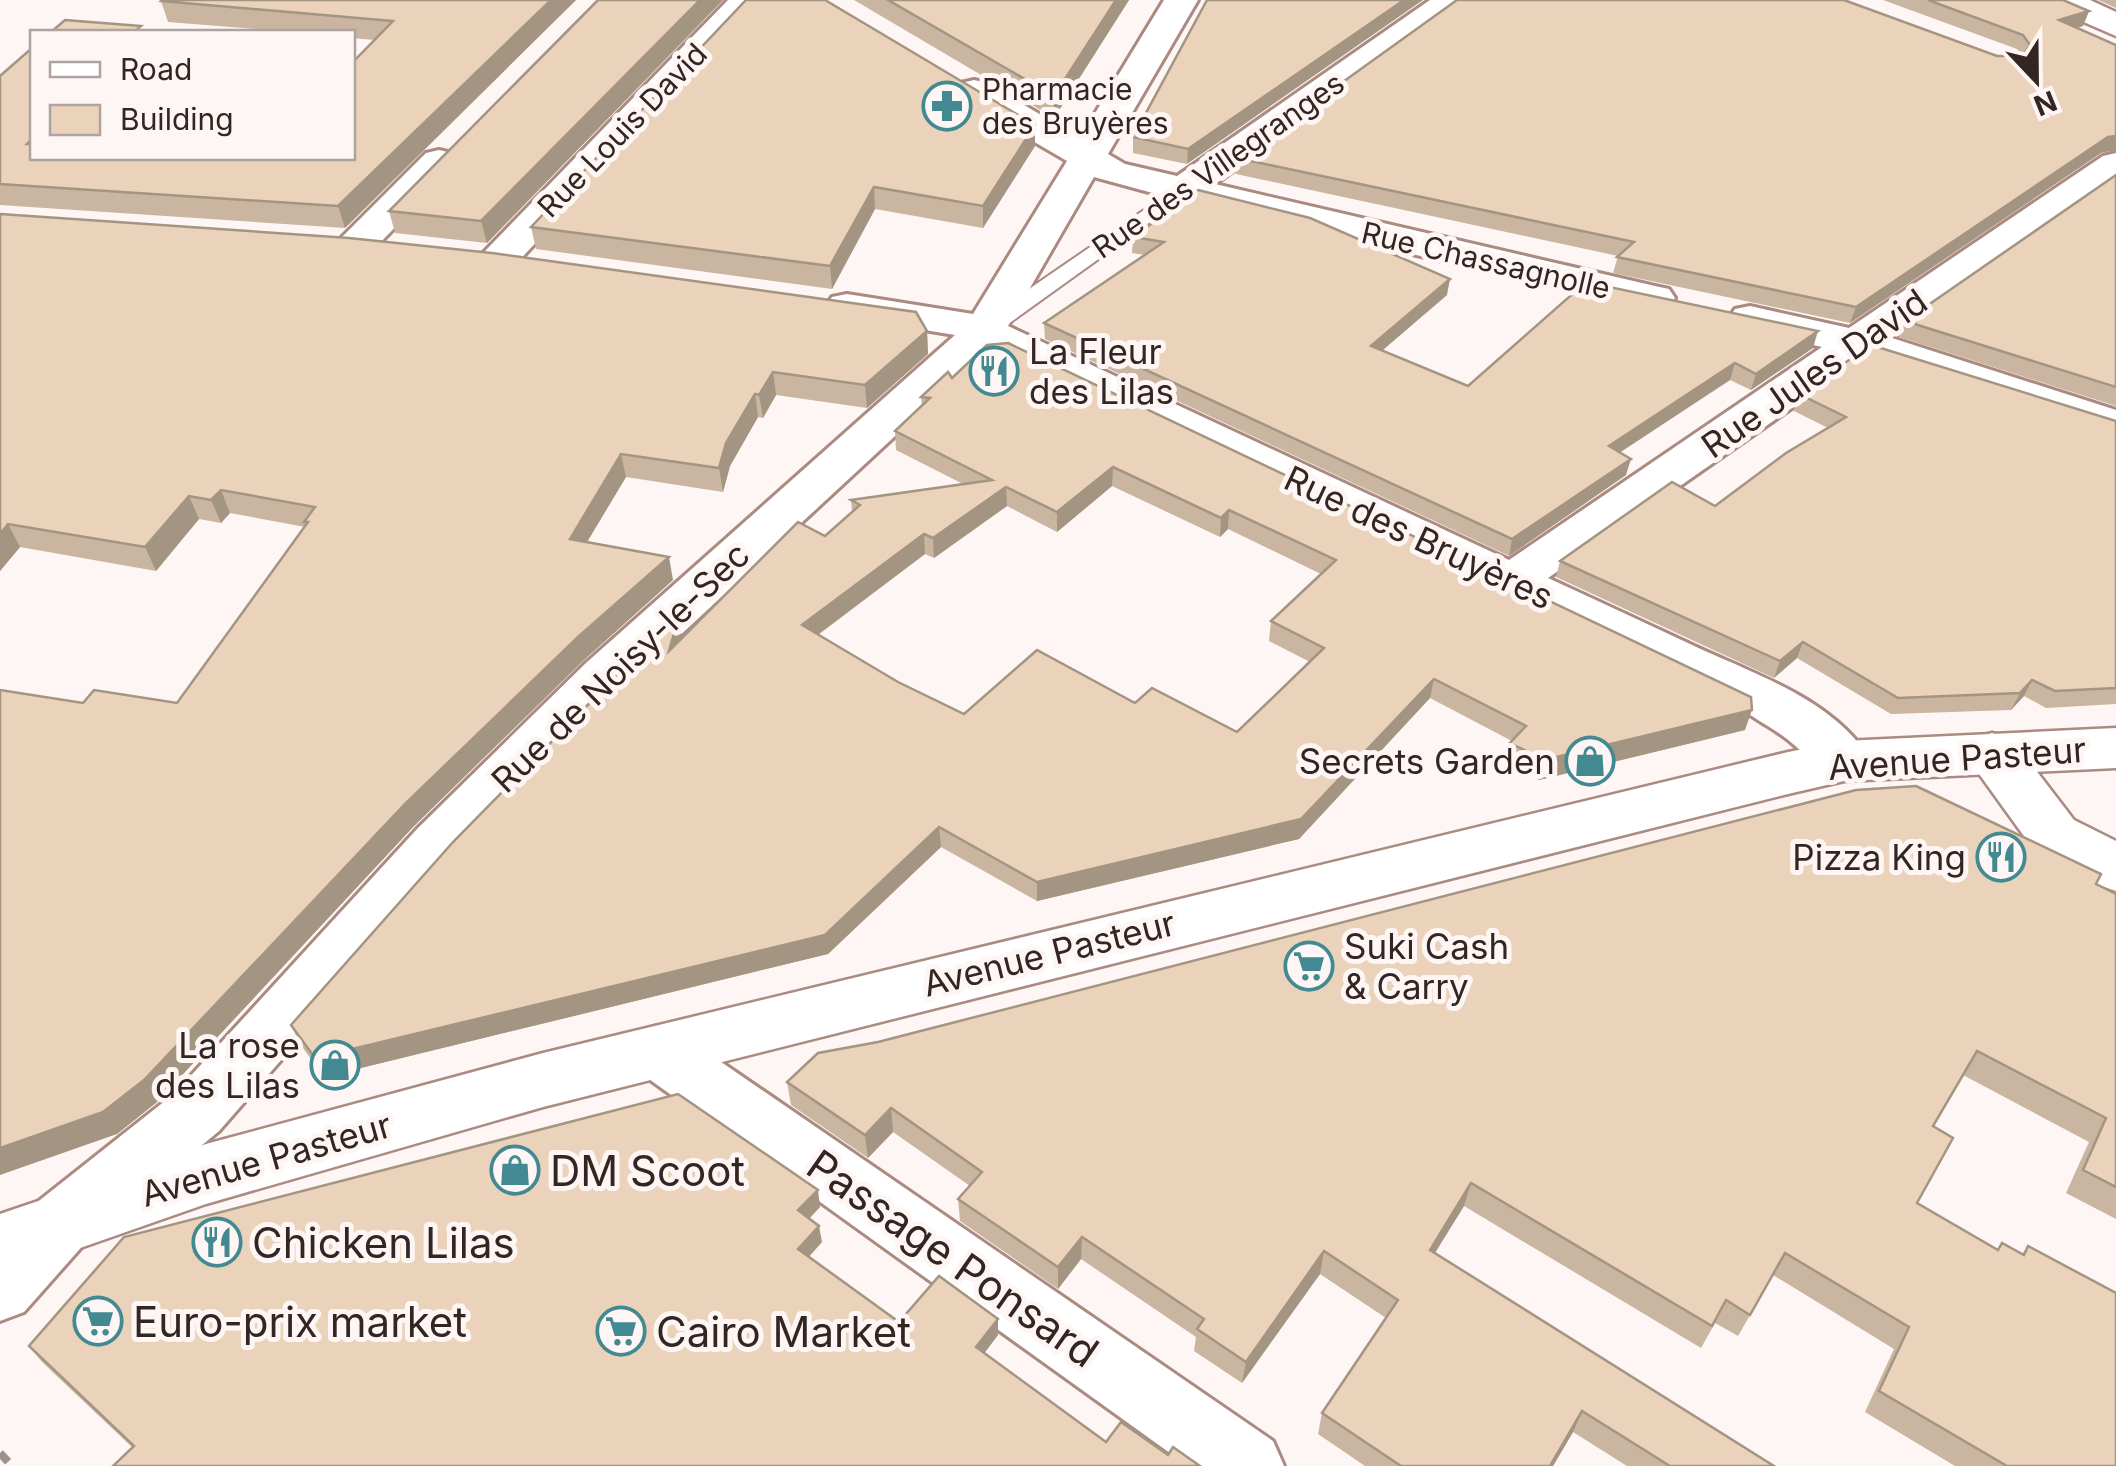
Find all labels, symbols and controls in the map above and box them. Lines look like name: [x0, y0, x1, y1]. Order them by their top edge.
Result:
legend: [30, 30, 355, 160]
north arrow: [1986, 30, 2086, 130]
street label: Rue Louis David: [530, 36, 714, 224]
text: Road: [120, 51, 192, 87]
street label: Rue des Villegranges: [1085, 64, 1351, 266]
place label: Pharmacie des Bruyères: [982, 71, 1169, 141]
pharmacy icon: Pharmacie des Bruyères: [921, 80, 973, 132]
text: N: [2029, 83, 2062, 123]
text: Building: [120, 101, 234, 137]
street label: Rue Chassagnolle: [1358, 214, 1614, 306]
street label: Rue Jules David: [1693, 280, 1935, 466]
place label: La Fleur des Lilas: [1029, 330, 1174, 412]
restaurant icon: La Fleur des Lilas: [968, 345, 1020, 397]
street label: Rue des Bruyères: [1278, 456, 1560, 618]
street label: Rue de Noisy-le-Sec: [483, 533, 757, 801]
street label: Avenue Pasteur: [1827, 728, 2087, 788]
shop icon: Secrets Garden: [1564, 735, 1616, 787]
place label: Secrets Garden: [1299, 740, 1555, 782]
restaurant icon: Pizza King: [1975, 831, 2027, 883]
place label: Pizza King: [1792, 836, 1966, 878]
street label: Avenue Pasteur: [918, 901, 1180, 1005]
place label: Suki Cash & Carry: [1344, 925, 1509, 1007]
supermarket icon: Suki Cash & Carry: [1283, 940, 1335, 992]
place label: La rose des Lilas: [155, 1024, 300, 1106]
shop icon: La rose des Lilas: [309, 1039, 361, 1091]
street label: Avenue Pasteur: [136, 1103, 396, 1215]
street label: Passage Ponsard: [798, 1139, 1108, 1377]
shop icon: DM Scoot: [489, 1144, 541, 1196]
place label: DM Scoot: [550, 1145, 745, 1196]
restaurant icon: Chicken Lilas: [191, 1216, 243, 1268]
place label: Chicken Lilas: [252, 1217, 515, 1268]
supermarket icon: Euro-prix market: [72, 1295, 124, 1347]
place label: Euro-prix market: [133, 1296, 467, 1347]
supermarket icon: Cairo Market: [595, 1305, 647, 1357]
place label: Cairo Market: [656, 1306, 911, 1357]

